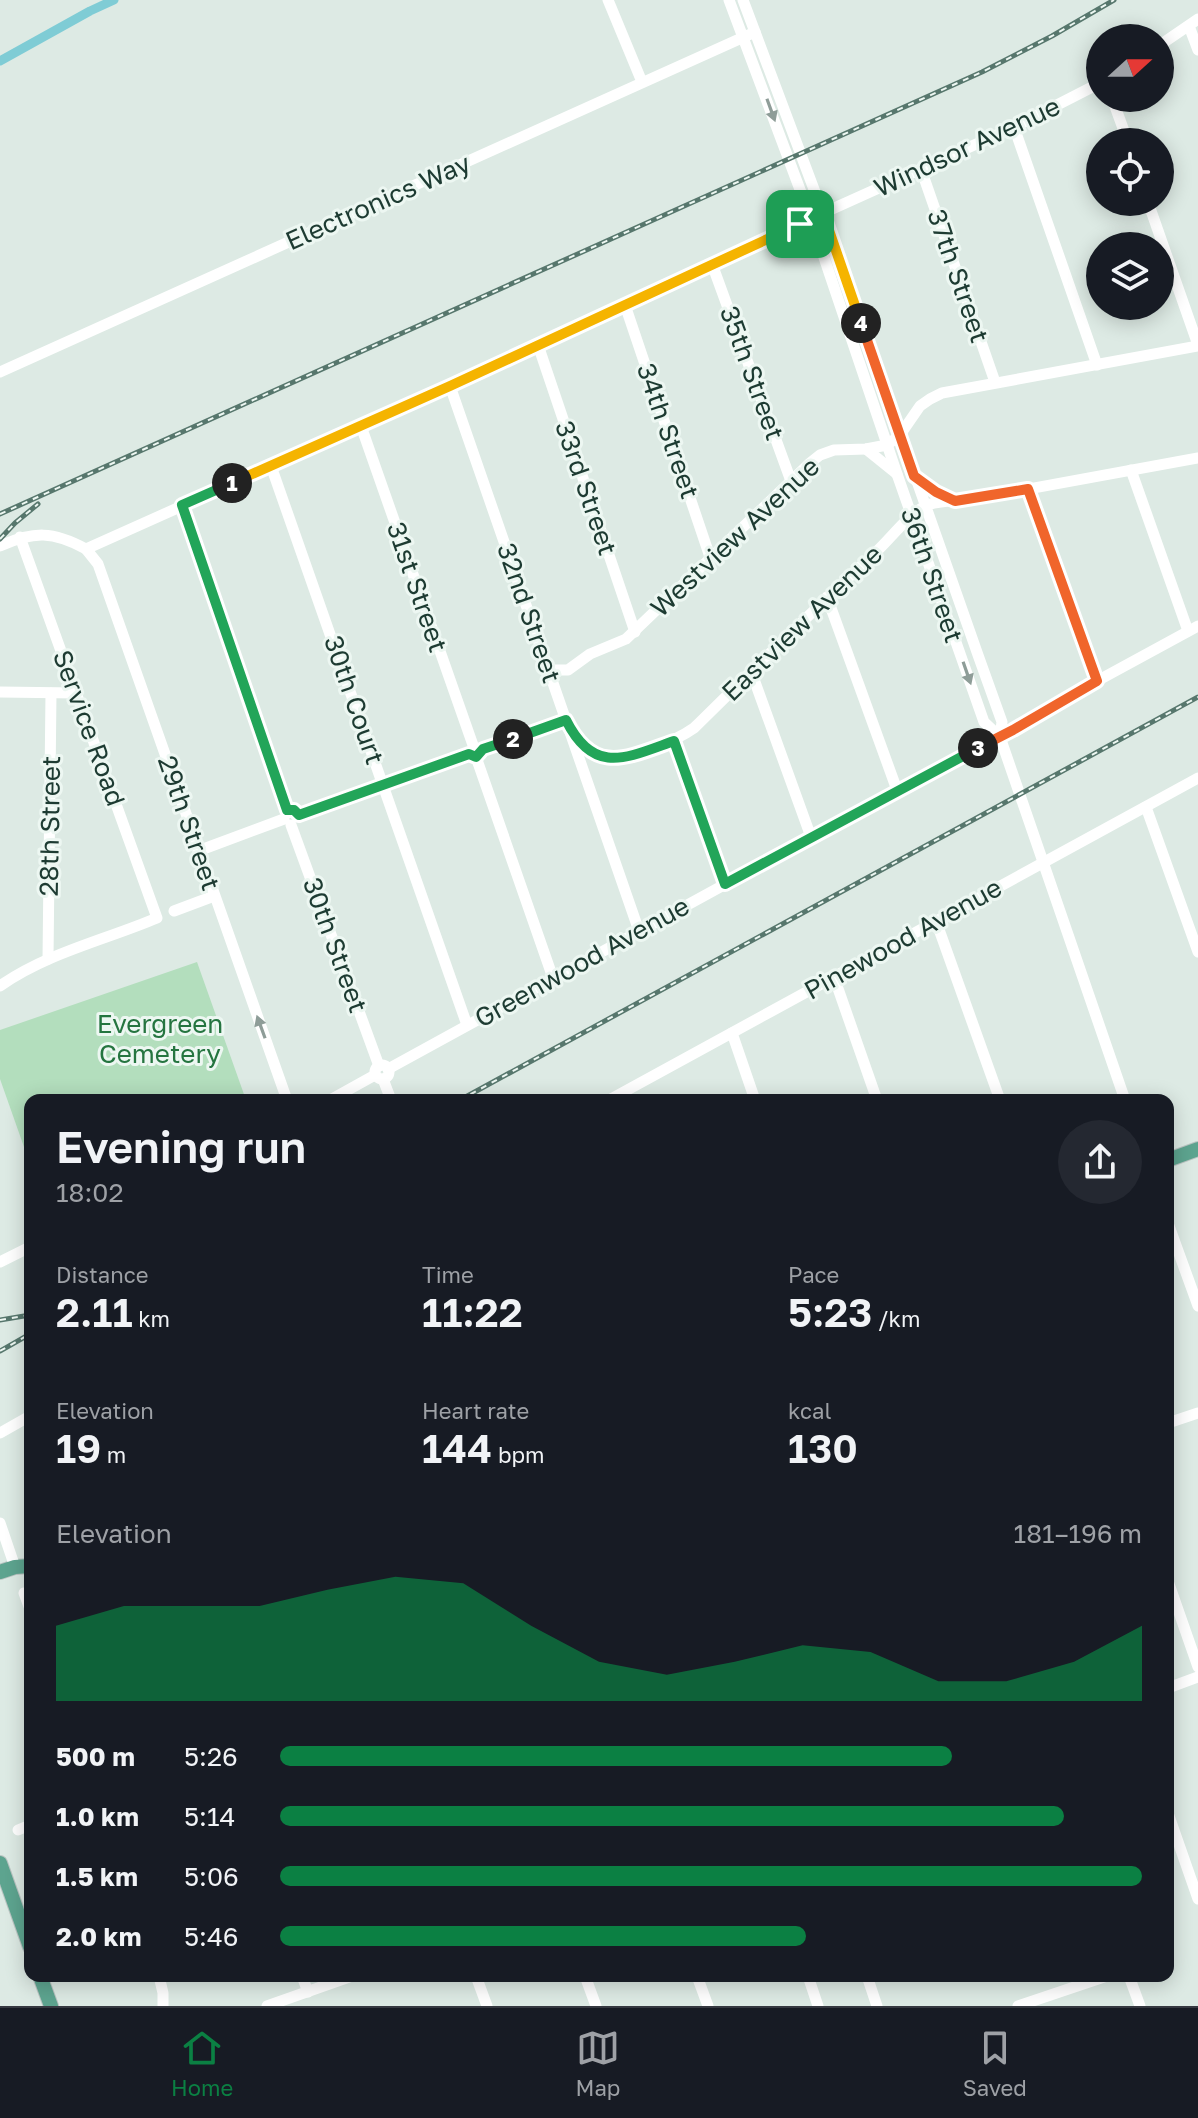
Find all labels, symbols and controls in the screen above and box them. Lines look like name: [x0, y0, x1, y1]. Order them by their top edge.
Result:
north arrow: [1086, 24, 1174, 112]
map controls: [1086, 24, 1174, 320]
street label: Windsor Avenue: [869, 90, 1065, 203]
one-way arrow: [765, 98, 777, 122]
button: locate: [1086, 128, 1174, 216]
street label: Electronics Way: [281, 147, 475, 256]
pin: [766, 190, 834, 258]
icon: arrive: [778, 202, 822, 246]
street label: 37th Street: [921, 205, 996, 347]
button: layers: [1086, 232, 1174, 320]
street label: 35th Street: [714, 302, 791, 444]
pin: 4: [841, 303, 881, 343]
text: 4: [854, 309, 868, 336]
street label: 34th Street: [631, 359, 706, 503]
street label: 33rd Street: [549, 417, 624, 559]
street label: Westview Avenue: [644, 450, 825, 623]
pin: 1: [212, 463, 252, 503]
text: 1: [226, 469, 238, 496]
street label: 36th Street: [895, 503, 970, 646]
street label: 31st Street: [381, 518, 454, 656]
street label: Eastview Avenue: [715, 538, 888, 707]
street label: 32nd Street: [491, 539, 568, 687]
street label: 30th Court: [318, 631, 391, 768]
street label: Service Road: [47, 646, 132, 810]
one-way arrow: [961, 661, 973, 685]
pin: 2: [493, 719, 533, 759]
text: 2: [506, 725, 520, 752]
pin: 3: [958, 728, 998, 768]
text: 3: [971, 734, 985, 761]
street label: 29th Street: [152, 751, 227, 894]
street label: 28th Street: [33, 755, 66, 897]
street label: Pinewood Avenue: [799, 871, 1007, 1006]
street label: 30th Street: [297, 873, 374, 1016]
street label: Greenwood Avenue: [469, 890, 694, 1033]
park label: Evergreen Cemetery: [97, 1008, 223, 1069]
one-way arrow: [254, 1014, 267, 1038]
text: Evening run: [56, 1120, 306, 1173]
button: share: [1058, 1120, 1142, 1204]
text: 18:02: [56, 1177, 123, 1208]
text: Distance: [56, 1261, 148, 1288]
text: Time: [422, 1261, 474, 1288]
text: Pace: [788, 1261, 839, 1288]
text: 2.11: [56, 1288, 133, 1336]
text: 11:22: [422, 1288, 523, 1336]
text: 5:23: [788, 1288, 872, 1336]
text: km: [133, 1305, 170, 1332]
text: /km: [872, 1305, 920, 1332]
text: Elevation: [56, 1397, 154, 1424]
text: Heart rate: [422, 1397, 529, 1424]
text: kcal: [788, 1397, 831, 1424]
text: 19: [56, 1424, 101, 1472]
text: 144: [422, 1424, 492, 1472]
text: 130: [788, 1424, 858, 1472]
text: m: [101, 1441, 126, 1468]
text: bpm: [492, 1441, 544, 1468]
text: Elevation: [56, 1518, 172, 1549]
text: 181–196 m: [1014, 1518, 1142, 1549]
text: 500 m: [56, 1741, 135, 1772]
text: 5:26: [184, 1741, 238, 1772]
text: 1.0 km: [56, 1801, 139, 1832]
text: 5:14: [184, 1801, 235, 1832]
text: 1.5 km: [56, 1861, 138, 1892]
text: 5:06: [184, 1861, 239, 1892]
text: 2.0 km: [56, 1921, 141, 1952]
text: 5:46: [184, 1921, 238, 1952]
tab: Home: [171, 2026, 233, 2101]
tab: Map: [576, 2026, 620, 2101]
tab: Saved: [963, 2026, 1027, 2101]

